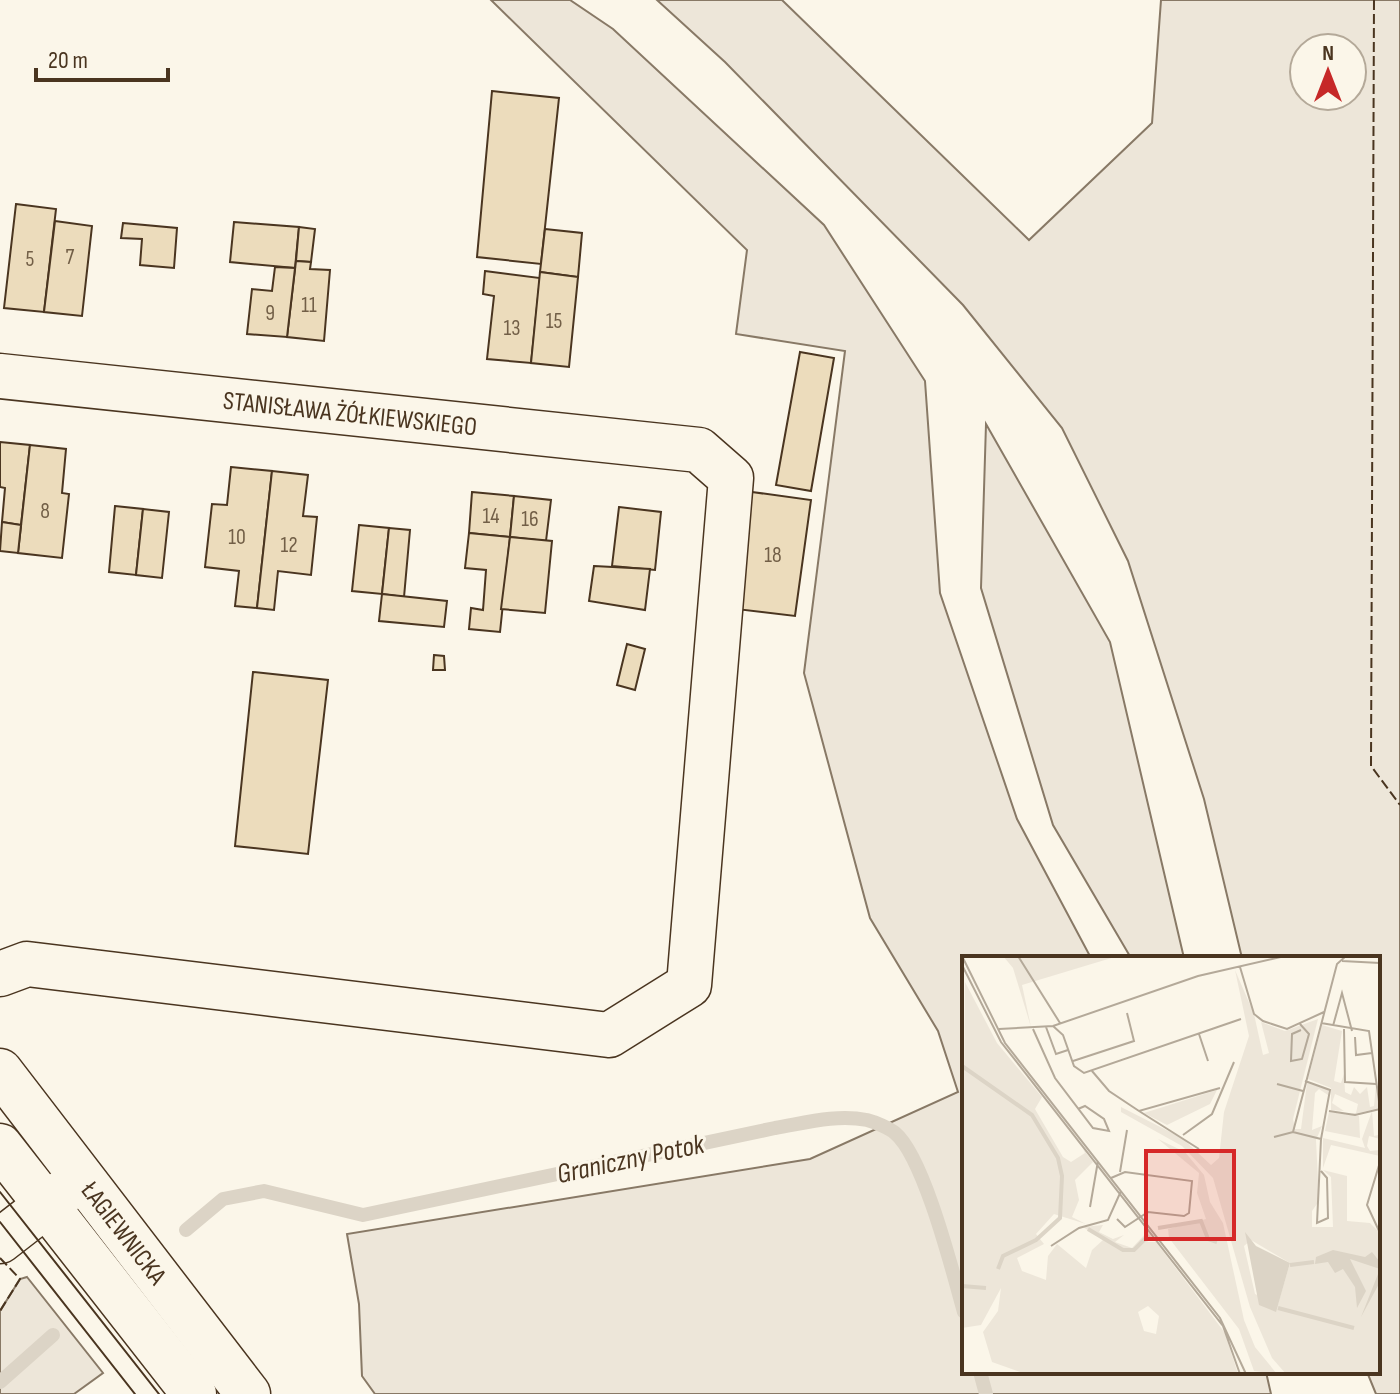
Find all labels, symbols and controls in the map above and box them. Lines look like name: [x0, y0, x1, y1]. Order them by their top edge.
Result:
scale bar: [36, 32, 168, 82]
north arrow: [1288, 32, 1368, 112]
text: N: [1322, 40, 1334, 67]
text: 20 m: [48, 46, 88, 75]
house number: 7: [66, 244, 75, 271]
house number: 5: [26, 246, 35, 273]
house number: 11: [301, 292, 317, 319]
house number: 9: [265, 300, 275, 327]
house number: 15: [546, 308, 562, 335]
house number: 13: [504, 315, 520, 342]
street label: STANISŁAWA ŻÓŁKIEWSKIEGO: [221, 386, 478, 443]
house number: 8: [40, 498, 50, 525]
house number: 14: [483, 503, 499, 530]
house number: 16: [521, 506, 539, 533]
house number: 10: [228, 524, 246, 551]
house number: 12: [280, 532, 298, 559]
house number: 18: [764, 542, 782, 569]
inset map: [962, 956, 1380, 1374]
water label: Graniczny Potok: [554, 1127, 708, 1191]
street label: ŁAGIEWNICKA: [73, 1176, 173, 1292]

